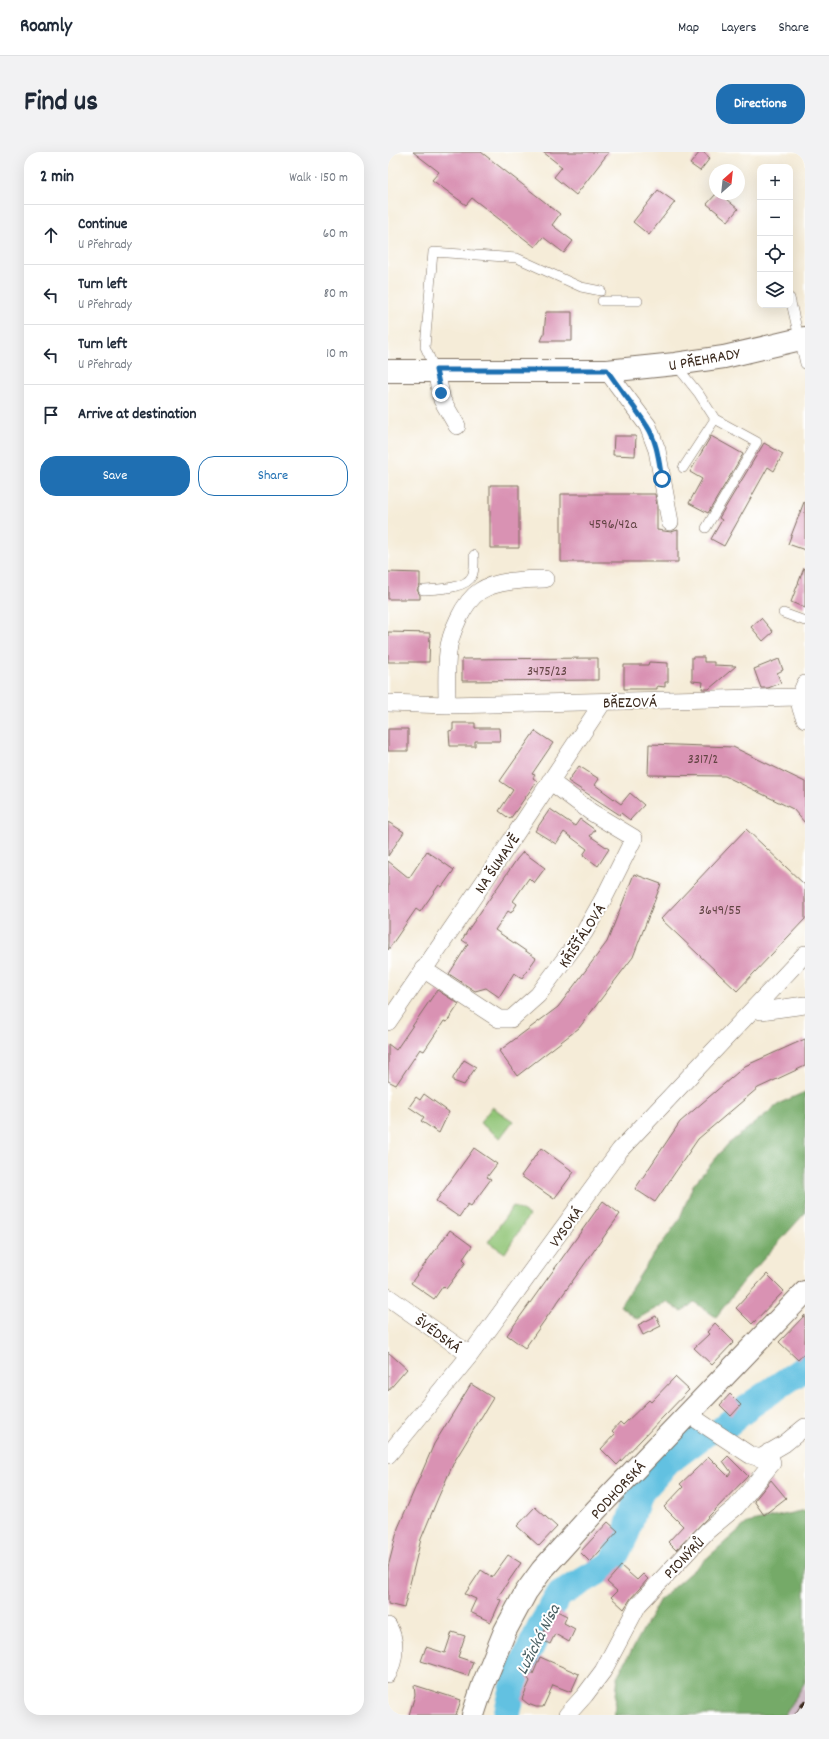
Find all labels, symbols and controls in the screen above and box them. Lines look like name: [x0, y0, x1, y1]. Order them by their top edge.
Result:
text: Roamly: [20, 14, 72, 41]
text: Map: [678, 18, 699, 38]
text: Layers: [721, 18, 756, 38]
text: Share: [778, 18, 809, 38]
text: Find us: [24, 84, 98, 124]
button: Directions: [716, 84, 805, 124]
north arrow: [709, 164, 745, 200]
map controls: [757, 164, 793, 308]
button: +: [757, 164, 793, 200]
text: 2 min: [40, 166, 74, 190]
text: Walk · 150 m: [289, 169, 348, 188]
button: −: [757, 200, 793, 236]
text: Continue: [78, 214, 127, 236]
icon: ahead: [40, 224, 62, 246]
text: 60 m: [323, 225, 348, 244]
text: U Přehrady: [78, 236, 132, 255]
button: locate: [757, 236, 793, 272]
button: layers: [757, 272, 793, 308]
text: Turn left: [78, 274, 127, 296]
icon: left: [40, 284, 62, 306]
text: 80 m: [324, 285, 348, 304]
text: U Přehrady: [78, 296, 132, 315]
text: Turn left: [78, 334, 127, 356]
street label: U PŘEHRADY: [667, 343, 743, 378]
icon: left: [40, 344, 62, 366]
text: 10 m: [326, 345, 348, 364]
text: U Přehrady: [78, 356, 132, 375]
route end: [432, 384, 450, 402]
icon: arrive: [40, 404, 62, 426]
text: Arrive at destination: [78, 404, 196, 426]
button: Save: [40, 456, 190, 496]
button: Share: [198, 456, 348, 496]
route start: [653, 470, 671, 488]
house number: 4596/42a: [589, 515, 637, 535]
house number: 3475/23: [527, 662, 567, 682]
street label: BŘEZOVÁ: [603, 692, 657, 715]
house number: 3317/2: [688, 750, 718, 770]
street label: NA ŠUMAVĚ: [470, 829, 527, 899]
street label: KŘIŠŤÁLOVÁ: [554, 900, 613, 973]
house number: 3649/55: [699, 901, 741, 921]
street label: VYSOKÁ: [544, 1202, 590, 1253]
street label: ŠVÉDSKÁ: [410, 1310, 466, 1360]
street label: PODHORSKÁ: [586, 1456, 652, 1525]
street label: PIONÝRŮ: [659, 1533, 711, 1585]
water label: Lužická Nisa: [512, 1600, 568, 1680]

